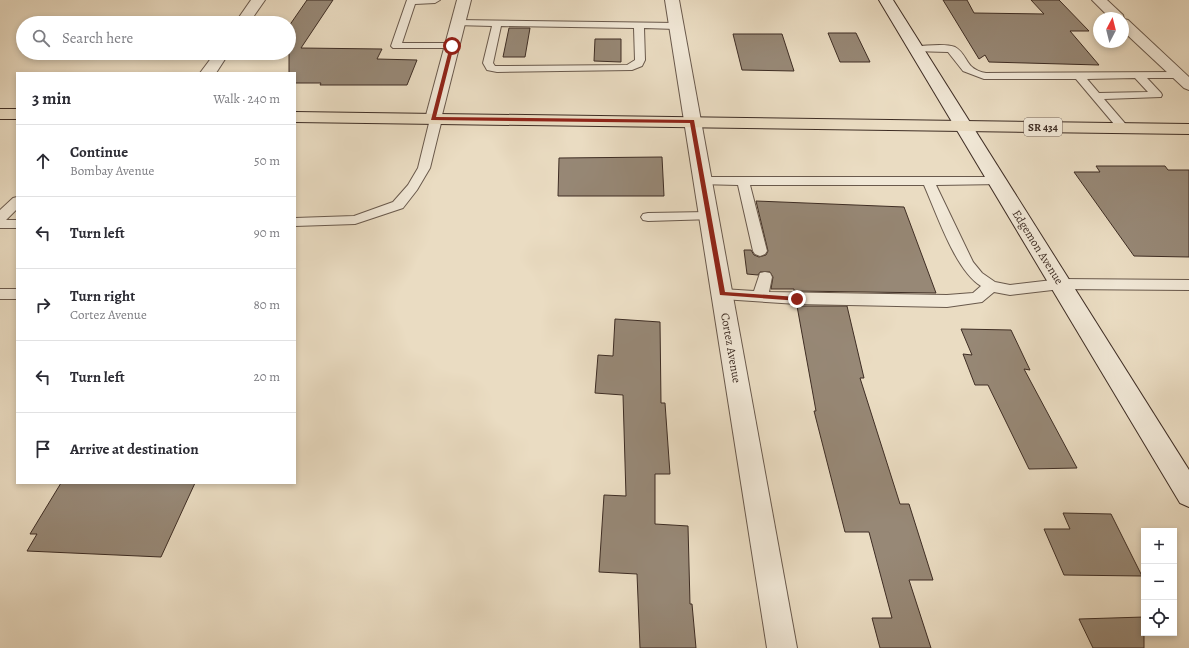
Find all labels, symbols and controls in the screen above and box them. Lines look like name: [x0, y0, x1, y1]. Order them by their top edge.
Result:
north arrow: [1093, 12, 1129, 48]
search box: [16, 16, 296, 60]
icon: search: [30, 27, 52, 49]
text: Search here: [62, 28, 133, 48]
route start: [443, 37, 461, 55]
text: 3 min: [32, 87, 71, 110]
text: Walk · 240 m: [213, 90, 280, 107]
road number: SR 434: [1024, 118, 1062, 136]
text: Continue: [70, 142, 128, 162]
icon: ahead: [32, 150, 54, 172]
text: 50 m: [254, 152, 280, 169]
text: Bombay Avenue: [70, 162, 154, 179]
street label: Edgemon Avenue: [1009, 207, 1067, 287]
icon: left: [32, 222, 54, 244]
text: Turn left: [70, 223, 125, 243]
text: 90 m: [254, 224, 280, 241]
text: Turn right: [70, 286, 135, 306]
route end: [788, 290, 806, 308]
icon: right: [32, 294, 54, 316]
text: 80 m: [253, 296, 280, 313]
text: Cortez Avenue: [70, 306, 147, 323]
street label: Cortez Avenue: [717, 312, 745, 384]
icon: left: [32, 366, 54, 388]
text: Turn left: [70, 367, 125, 387]
text: 20 m: [254, 368, 280, 385]
icon: arrive: [32, 438, 54, 460]
text: Arrive at destination: [70, 439, 199, 459]
map controls: [1141, 528, 1177, 636]
button: +: [1141, 528, 1177, 564]
button: −: [1141, 564, 1177, 600]
button: locate: [1141, 600, 1177, 636]

